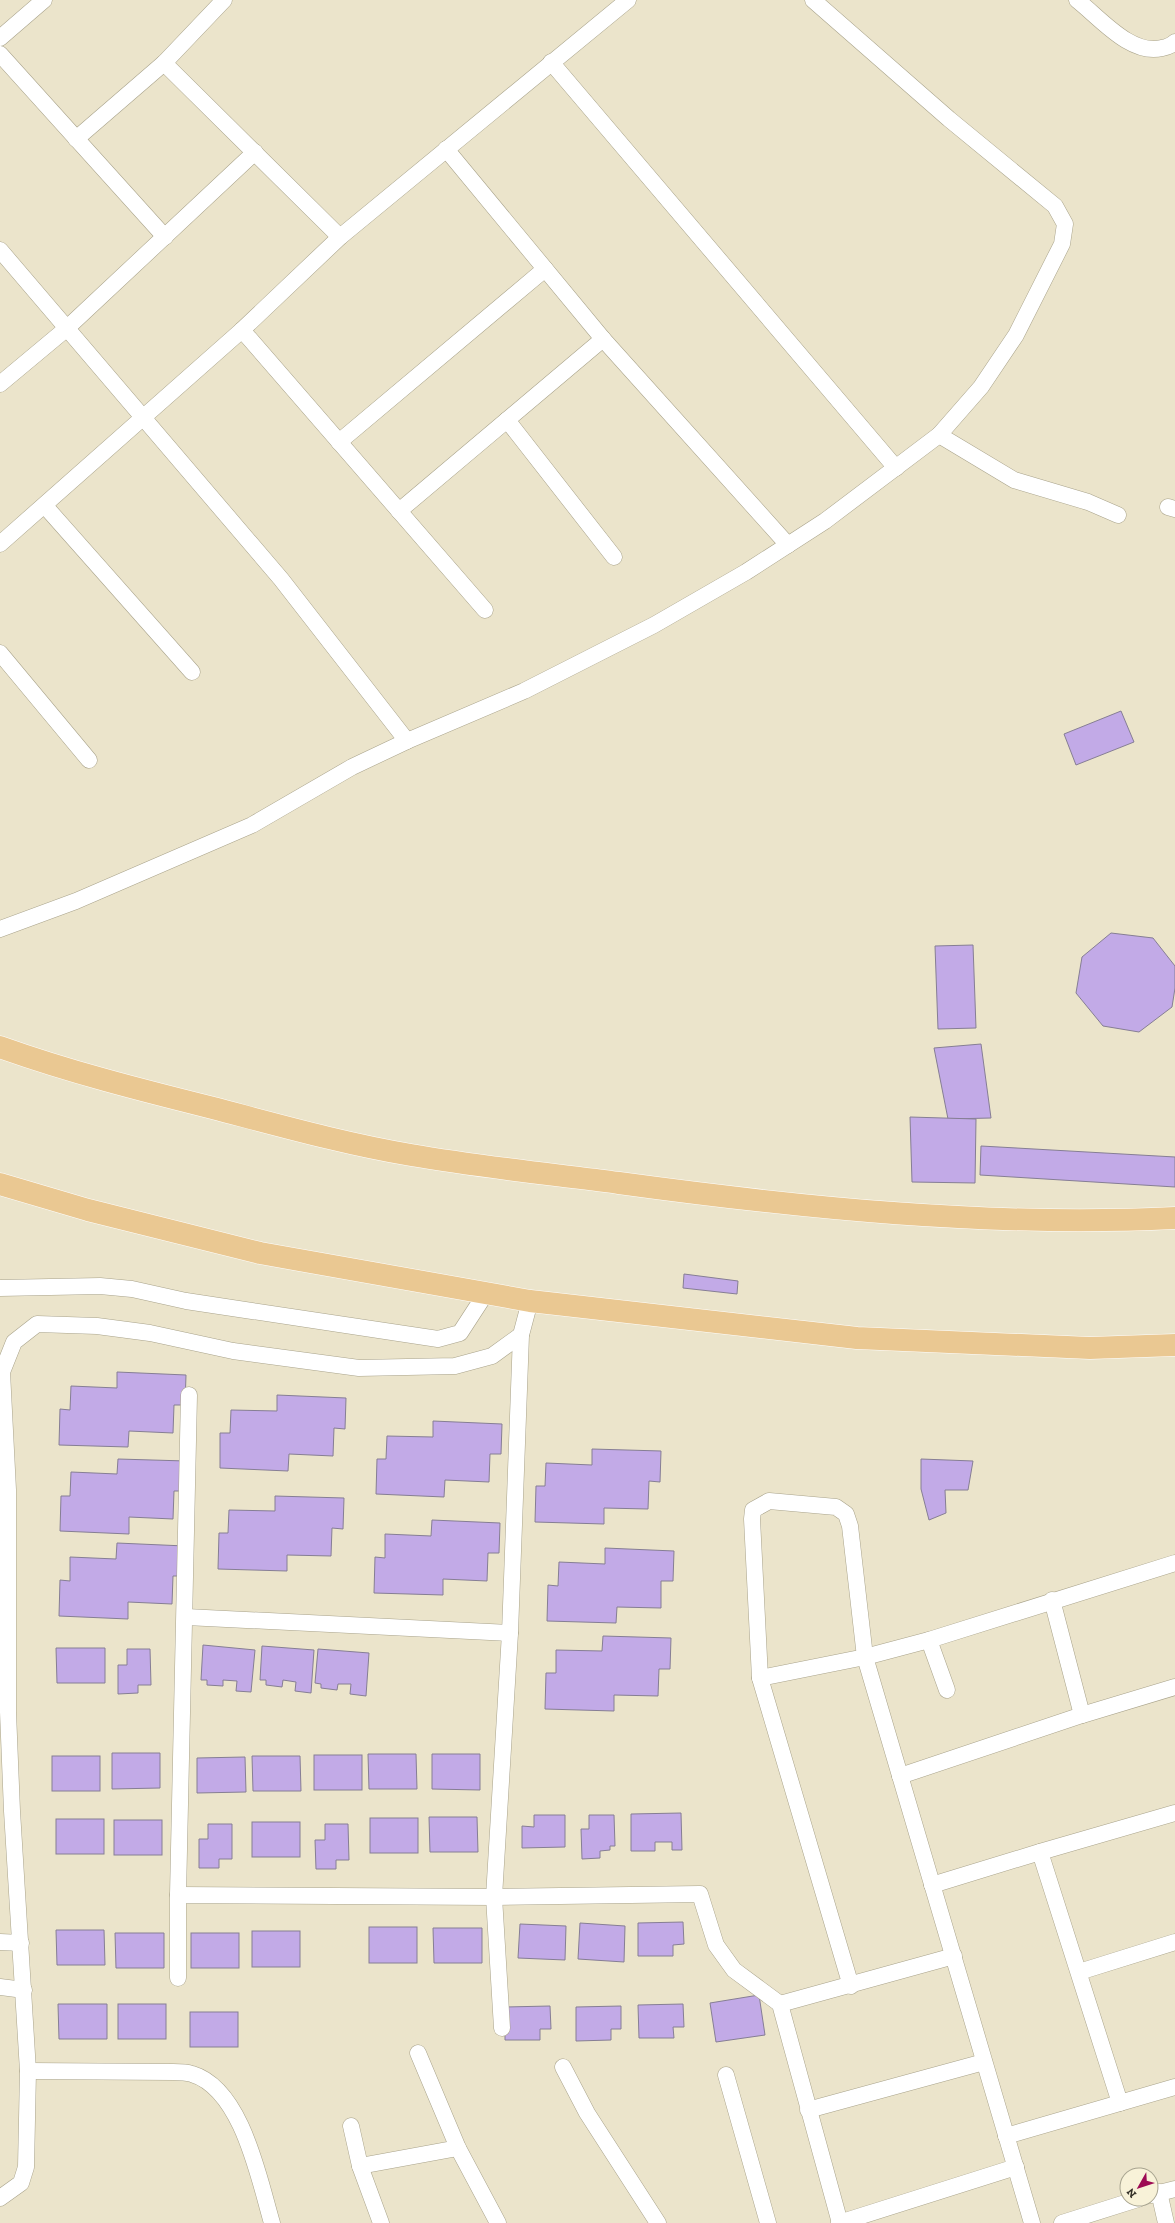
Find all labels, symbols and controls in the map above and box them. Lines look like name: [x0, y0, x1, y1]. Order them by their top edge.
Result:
north arrow: [1119, 2167, 1159, 2207]
text: N: [1124, 2185, 1139, 2200]

